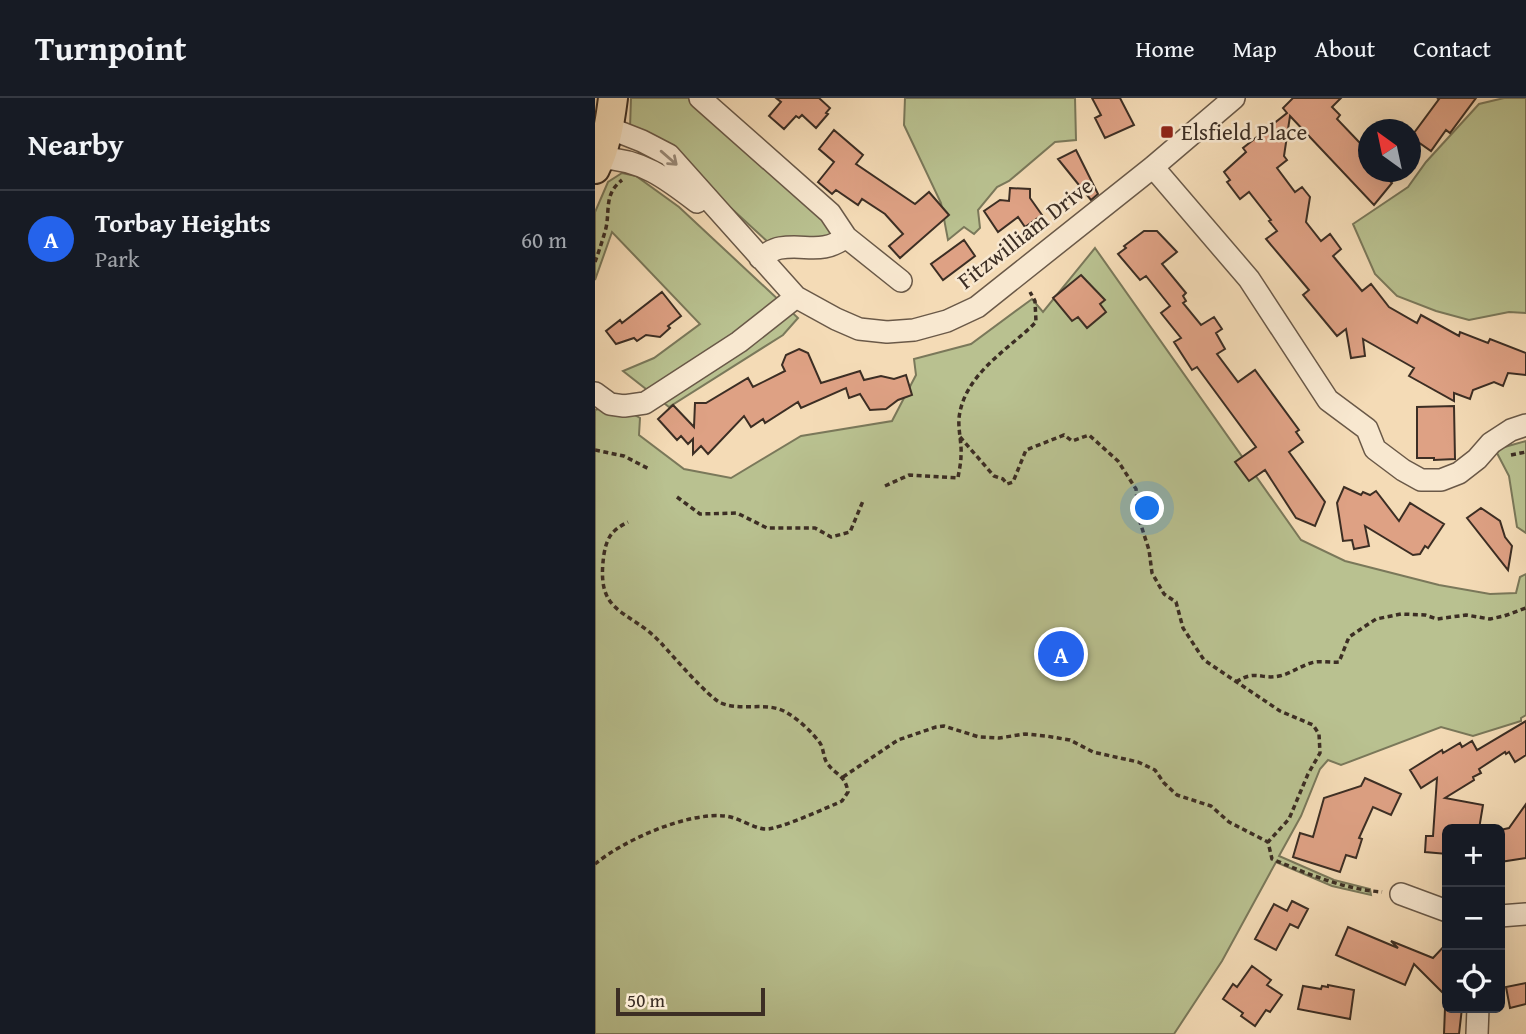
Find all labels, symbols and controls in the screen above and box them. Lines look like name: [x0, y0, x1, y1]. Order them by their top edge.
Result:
text: Turnpoint: [35, 24, 187, 72]
text: Home: [1136, 31, 1195, 66]
text: Map: [1233, 31, 1277, 66]
text: About: [1315, 31, 1375, 66]
text: Contact: [1413, 31, 1491, 66]
place label: Elsfield Place: [1181, 115, 1307, 148]
north arrow: [1358, 119, 1421, 182]
text: Nearby: [28, 122, 124, 166]
marker: Elsfield Place: [1159, 124, 1175, 140]
one-way arrow: [660, 150, 678, 166]
street label: Fitzwilliam Drive: [950, 169, 1100, 296]
text: Torbay Heights: [95, 203, 271, 242]
text: A: [44, 223, 58, 256]
text: 60 m: [521, 223, 567, 256]
text: Park: [95, 242, 139, 275]
your location: [1130, 491, 1164, 525]
pin: A: [1038, 628, 1084, 680]
map controls: [1442, 824, 1505, 1013]
button: +: [1442, 824, 1505, 887]
button: −: [1442, 887, 1505, 950]
button: locate: [1442, 950, 1505, 1013]
scale bar: [616, 985, 765, 1017]
text: 50 m: [627, 986, 665, 1014]

